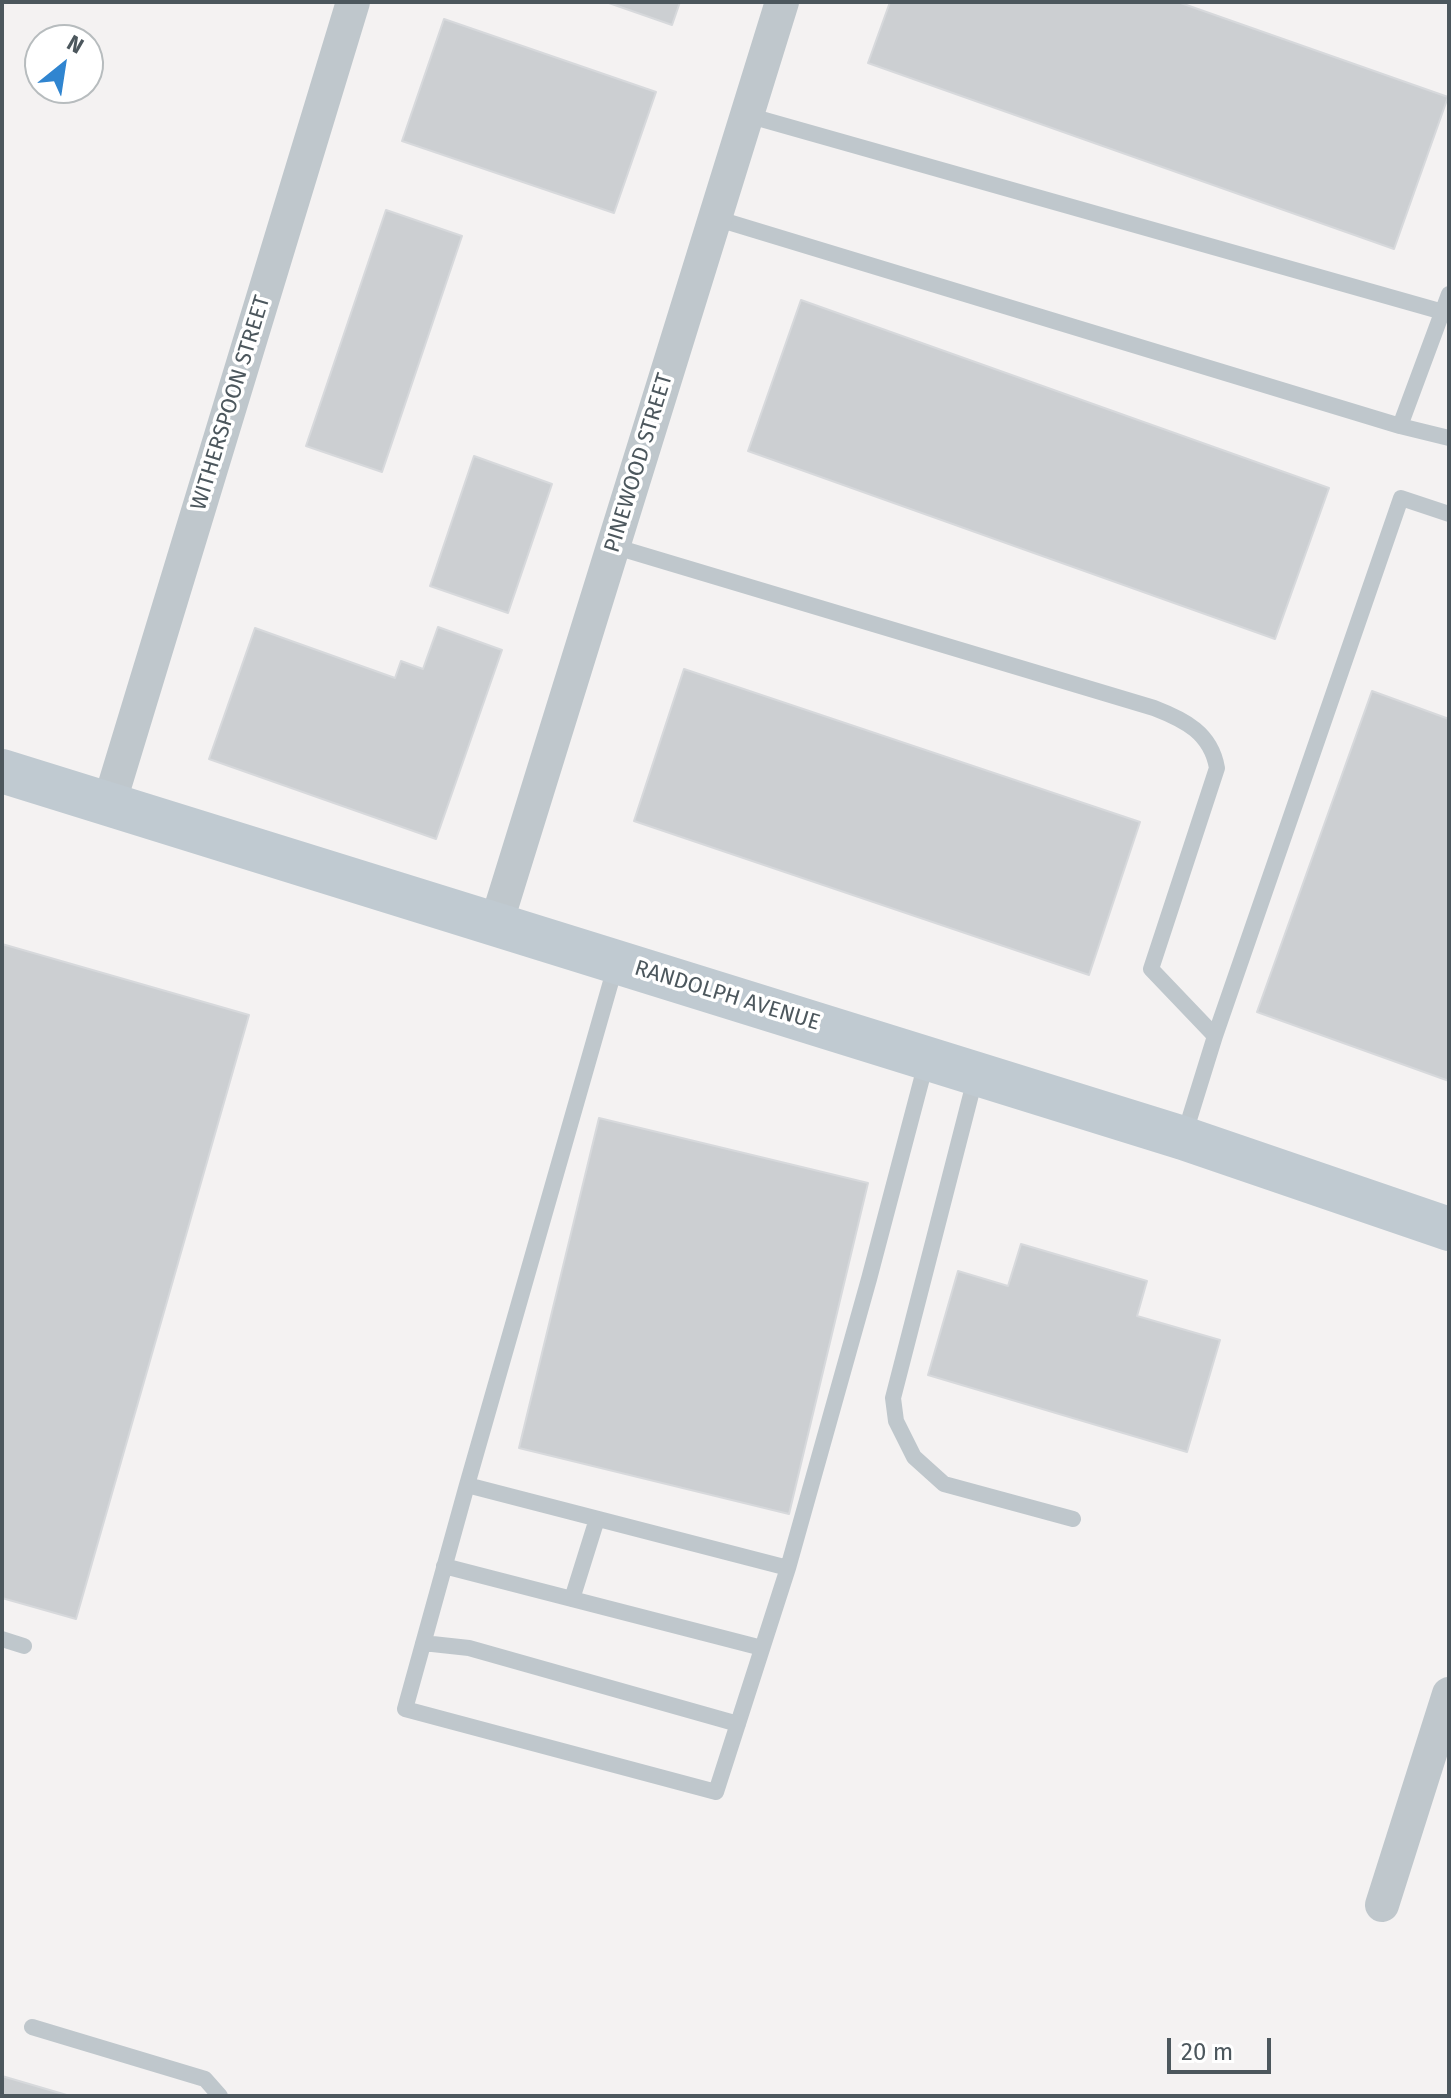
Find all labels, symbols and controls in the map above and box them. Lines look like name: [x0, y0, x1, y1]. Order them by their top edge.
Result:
north arrow: [24, 24, 104, 104]
text: N: [62, 29, 88, 60]
street label: WITHERSPOON STREET: [186, 292, 276, 514]
street label: PINEWOOD STREET: [599, 370, 679, 556]
street label: RANDOLPH AVENUE: [631, 955, 823, 1037]
scale bar: [1171, 2022, 1275, 2072]
text: 20 m: [1181, 2038, 1233, 2066]

